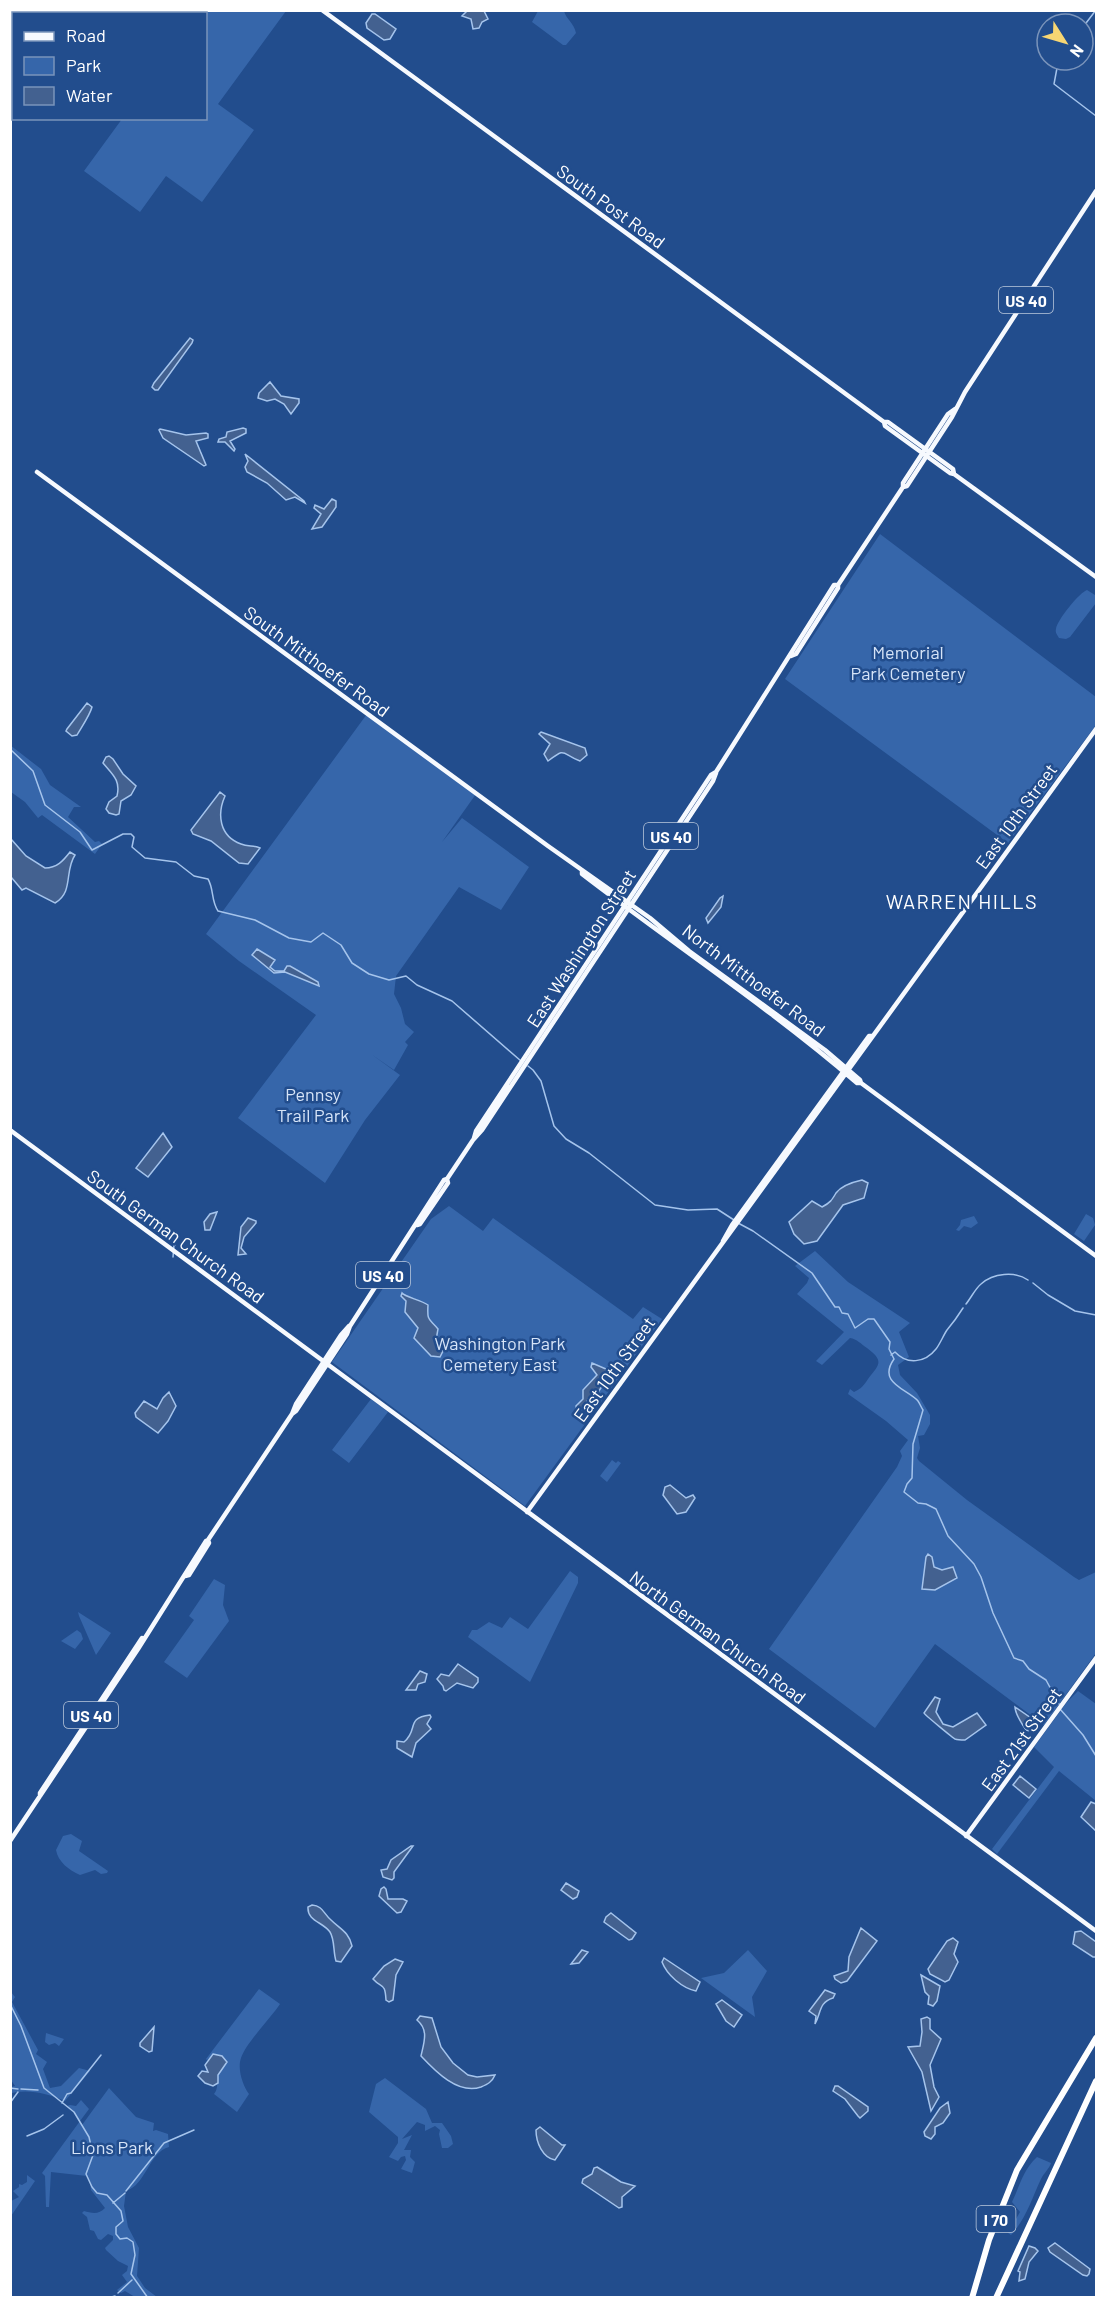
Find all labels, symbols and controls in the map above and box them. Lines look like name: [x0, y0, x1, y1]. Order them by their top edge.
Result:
legend: [12, 12, 207, 120]
north arrow: [1035, 12, 1095, 72]
text: Road: [66, 24, 106, 46]
text: N: [1067, 41, 1088, 61]
text: Park: [66, 54, 101, 76]
text: Water: [66, 84, 113, 106]
street label: South Post Road: [553, 159, 669, 253]
road number: US 40: [999, 287, 1053, 313]
street label: South Mitthoefer Road: [240, 601, 394, 721]
park label: Memorial Park Cemetery: [851, 641, 965, 684]
street label: East 10th Street: [971, 759, 1061, 873]
road number: US 40: [644, 823, 698, 849]
street label: East Washington Street: [522, 865, 640, 1031]
district label: WARREN HILLS: [886, 889, 1038, 913]
street label: North Mitthoefer Road: [678, 919, 830, 1041]
park label: Pennsy Trail Park: [277, 1083, 349, 1126]
street label: South German Church Road: [83, 1164, 269, 1308]
road number: US 40: [356, 1262, 410, 1288]
street label: East 10th Street: [569, 1312, 659, 1426]
park label: Washington Park Cemetery East: [434, 1332, 566, 1375]
street label: North German Church Road: [626, 1566, 810, 1708]
street label: East 21st Street: [976, 1683, 1066, 1795]
road number: US 40: [64, 1702, 118, 1728]
park label: Lions Park: [71, 2136, 153, 2158]
road number: I 70: [976, 2206, 1016, 2232]

